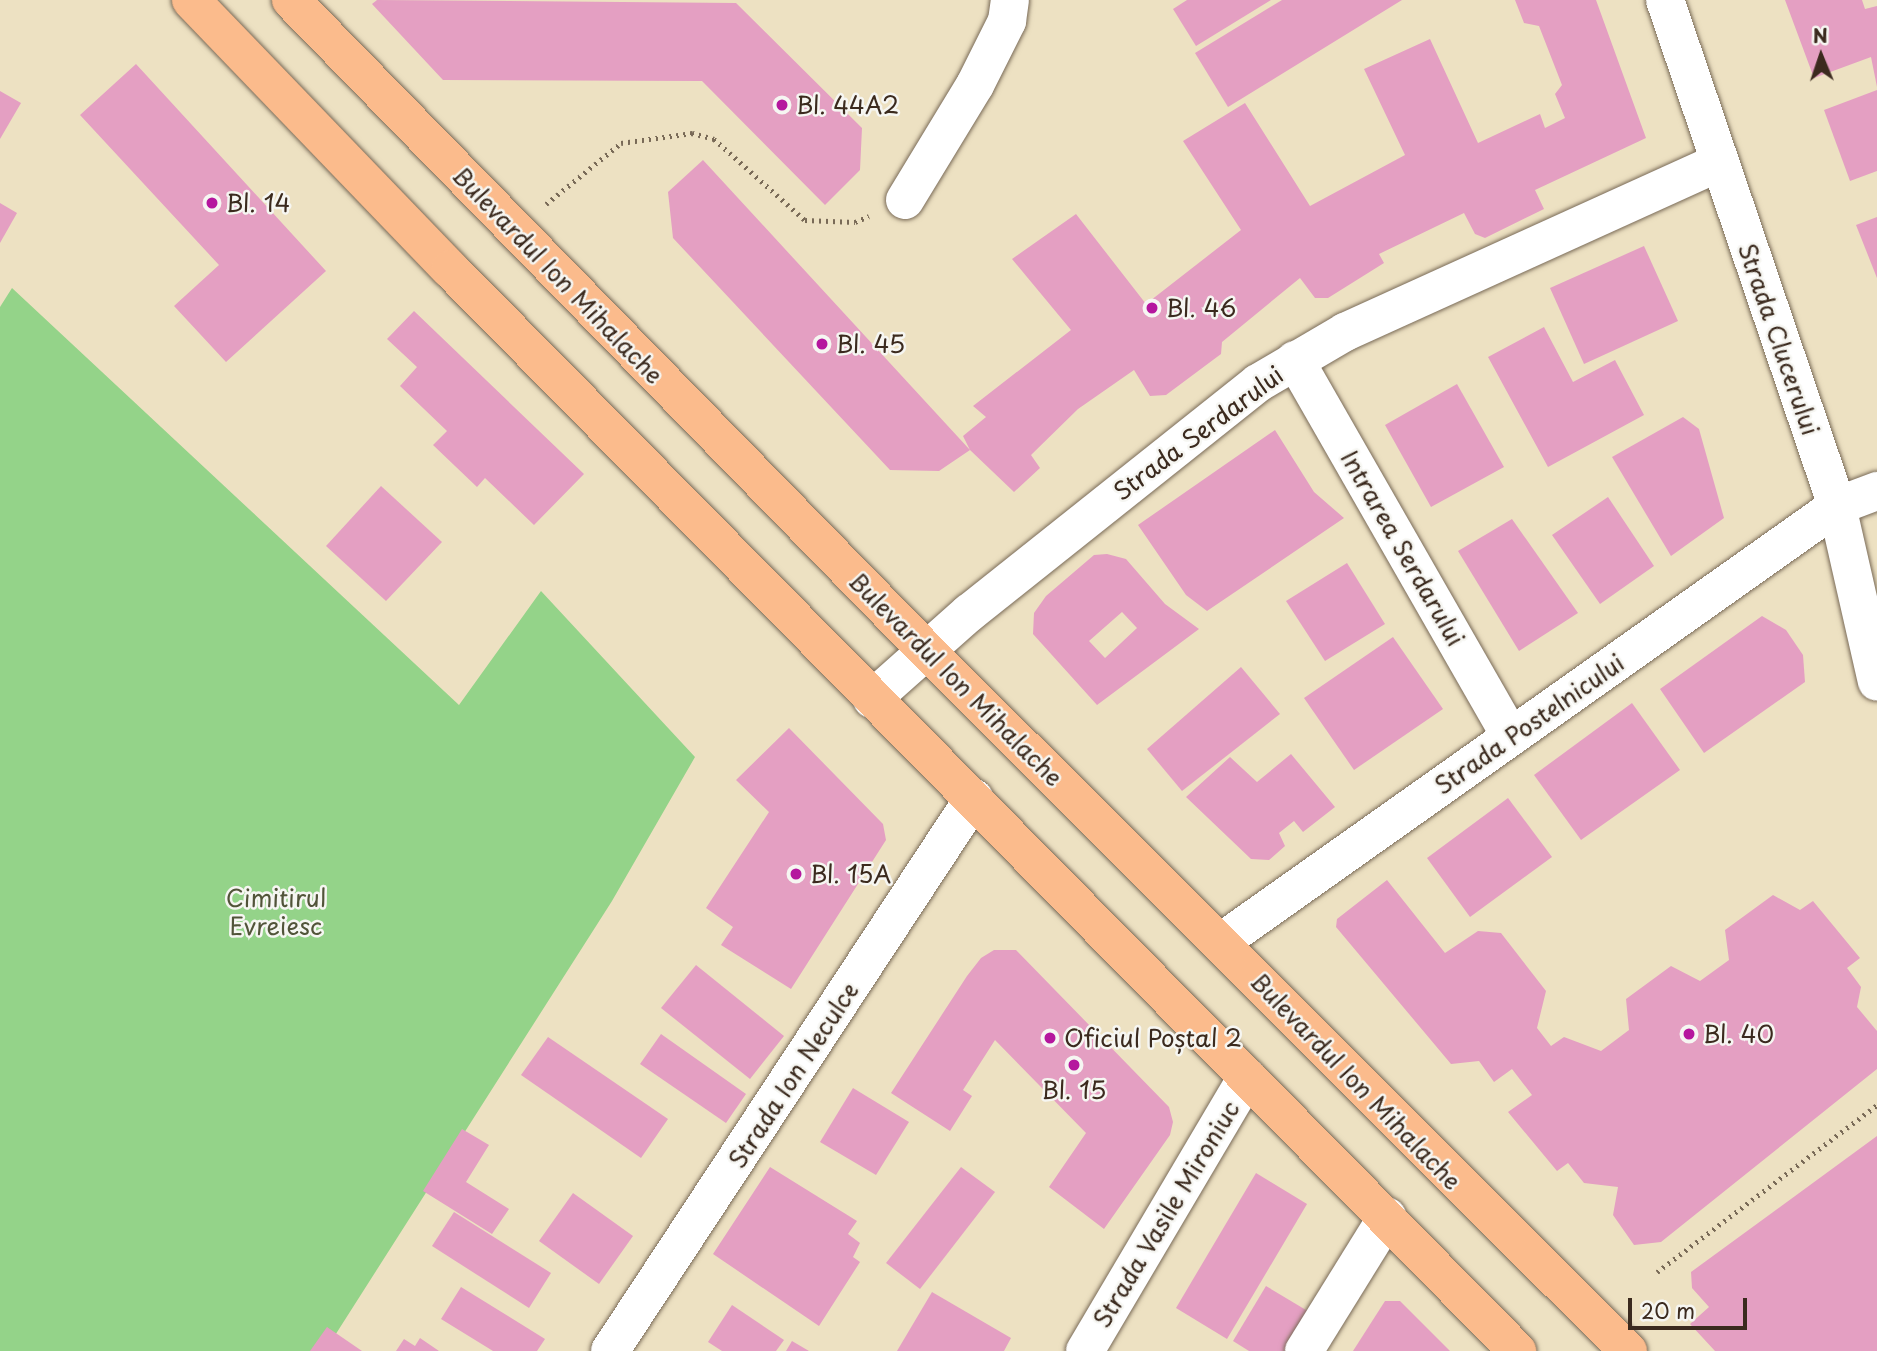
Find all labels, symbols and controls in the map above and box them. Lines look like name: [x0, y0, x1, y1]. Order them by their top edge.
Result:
north arrow: [1786, 21, 1856, 91]
text: N: [1812, 21, 1828, 49]
place label: Bl. 44A2: [796, 91, 899, 119]
marker: Bl. 44A2: [774, 97, 790, 113]
street label: Bulevardul Ion Mihalache: [447, 161, 669, 389]
place label: Bl. 14: [226, 189, 289, 217]
marker: Bl. 14: [204, 195, 220, 211]
street label: Strada Clucerului: [1732, 238, 1826, 440]
place label: Bl. 46: [1166, 294, 1235, 322]
marker: Bl. 46: [1144, 300, 1160, 316]
place label: Bl. 45: [836, 330, 903, 358]
marker: Bl. 45: [814, 336, 830, 352]
street label: Strada Serdarului: [1108, 360, 1288, 506]
street label: Intrarea Serdarului: [1335, 445, 1471, 651]
street label: Bulevardul Ion Mihalache: [843, 566, 1069, 792]
street label: Strada Postelnicului: [1428, 648, 1630, 800]
place label: Bl. 15A: [810, 860, 891, 888]
marker: Bl. 15A: [788, 866, 804, 882]
park label: Cimitirul Evreiesc: [226, 884, 326, 940]
street label: Bulevardul Ion Mihalache: [1245, 967, 1467, 1195]
street label: Strada Ion Neculce: [721, 975, 865, 1175]
place label: Bl. 40: [1703, 1020, 1773, 1048]
place label: Oficiul Poștal 2: [1064, 1024, 1242, 1052]
marker: Bl. 40: [1681, 1026, 1697, 1042]
marker: Oficiul Poștal 2: [1042, 1030, 1058, 1046]
marker: Bl. 15: [1066, 1057, 1082, 1073]
place label: Bl. 15: [1043, 1076, 1105, 1104]
street label: Strada Vasile Mironiuc: [1086, 1094, 1246, 1334]
scale bar: [1632, 1284, 1751, 1328]
text: 20 m: [1641, 1294, 1695, 1326]

